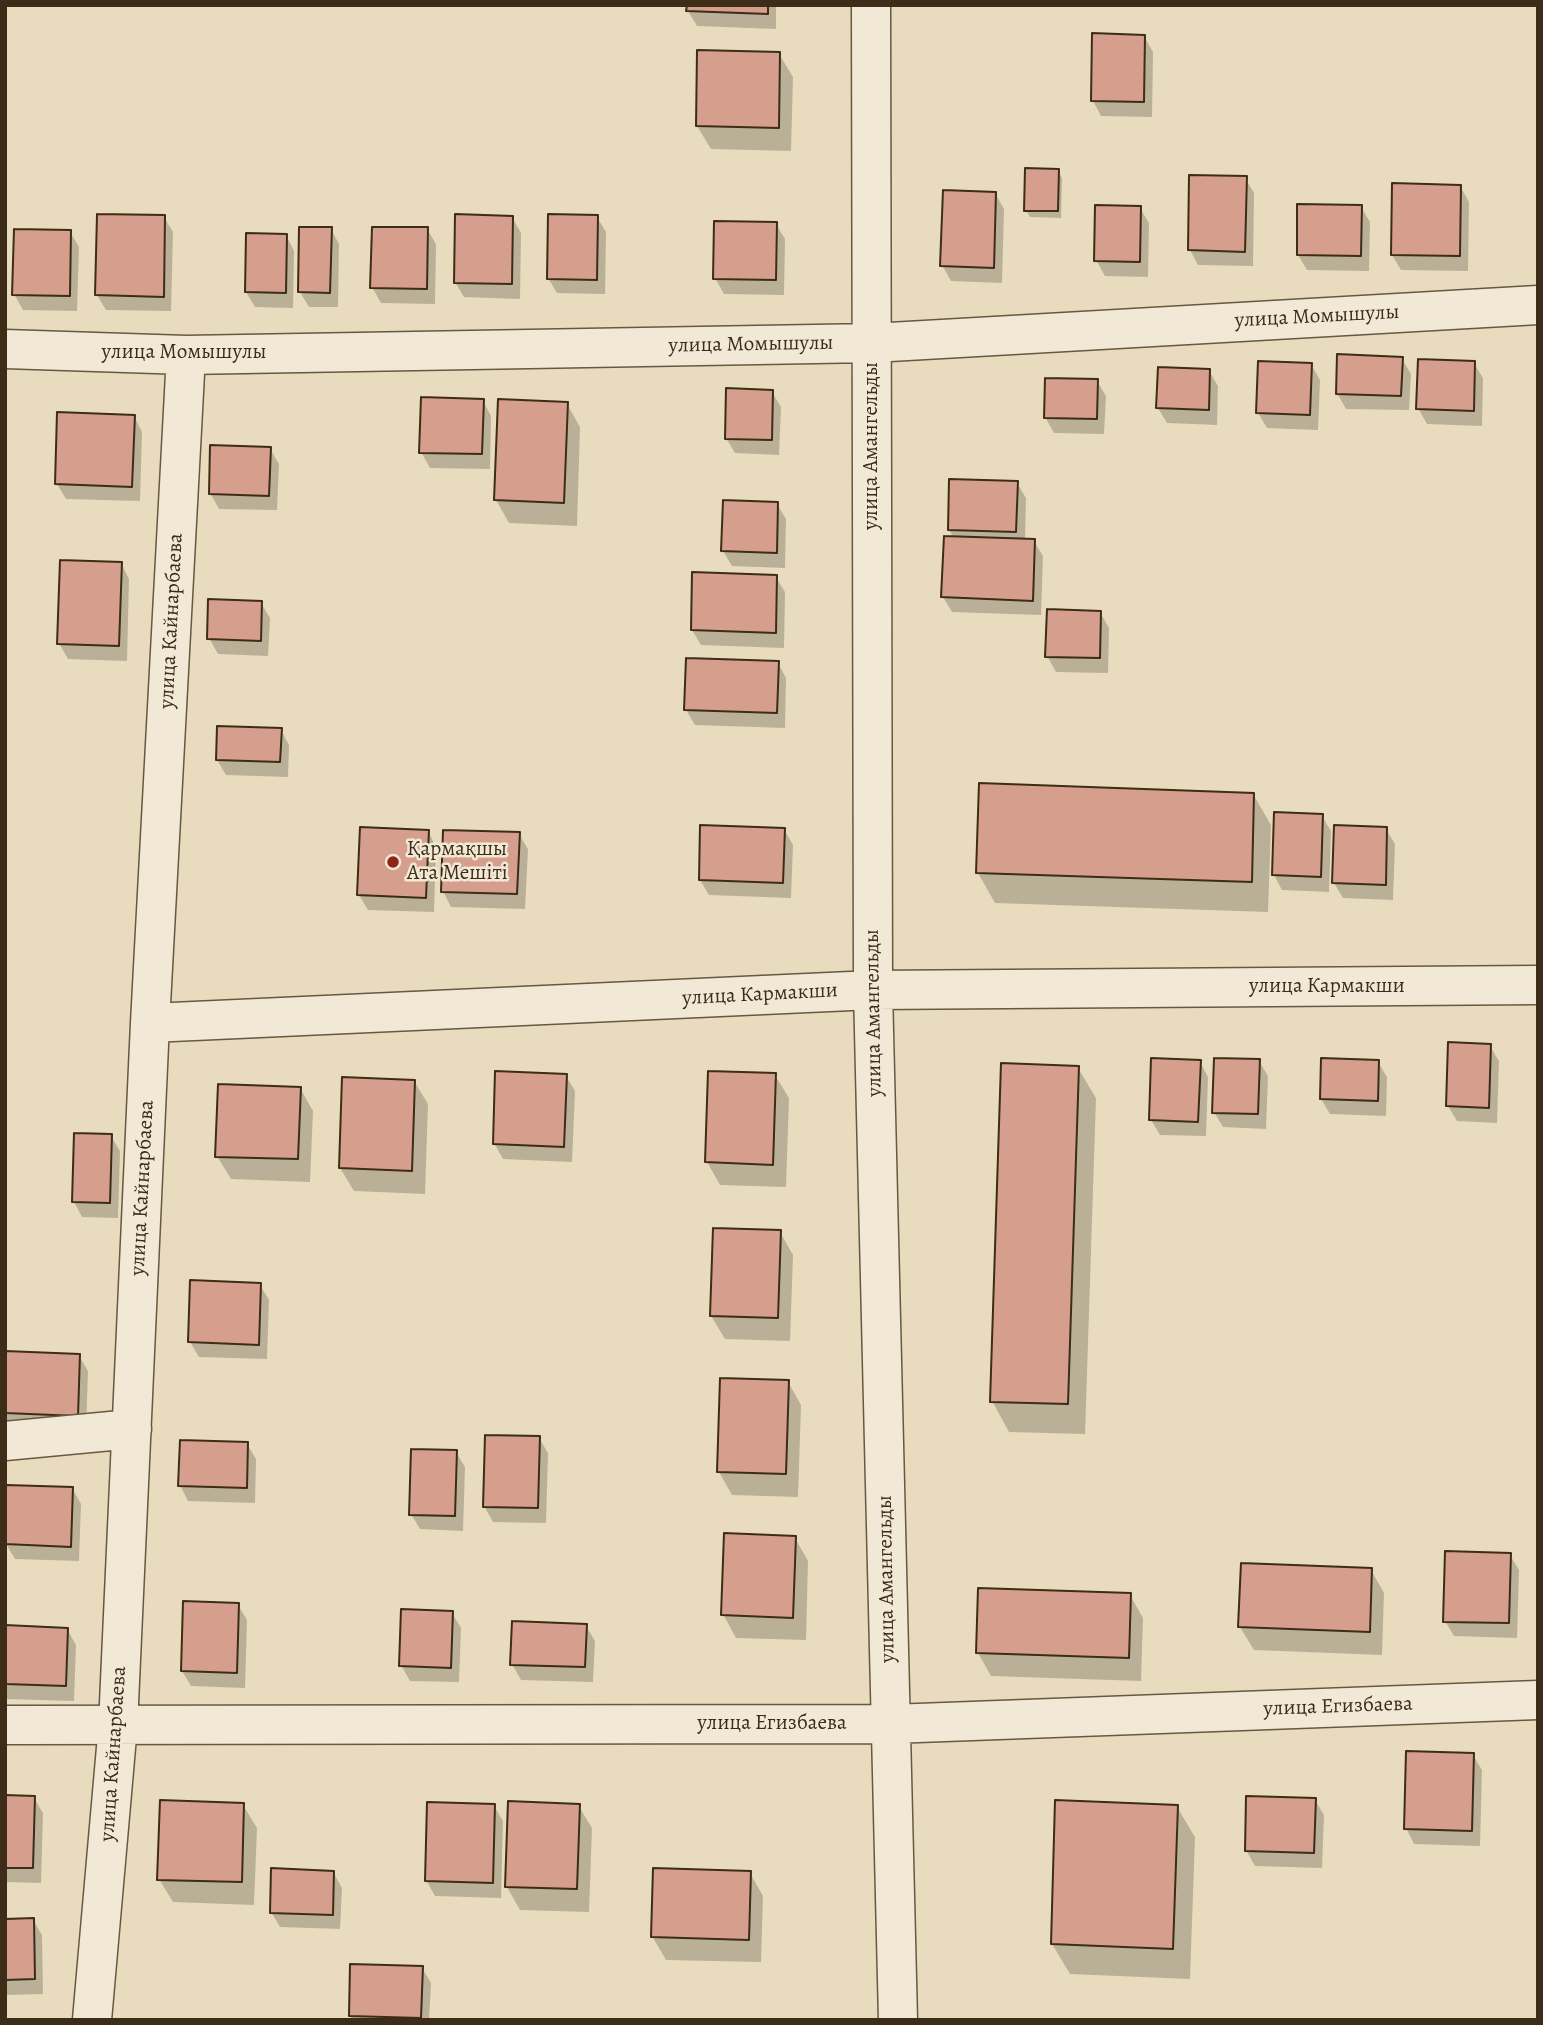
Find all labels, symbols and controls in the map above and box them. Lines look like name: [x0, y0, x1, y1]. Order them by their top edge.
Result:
street label: улица Момышулы: [1234, 300, 1400, 334]
street label: улица Момышулы: [668, 331, 834, 359]
street label: улица Момышулы: [102, 340, 266, 366]
street label: улица Амангельды: [859, 362, 885, 530]
street label: улица Кайнарбаева: [155, 533, 189, 709]
place label: Қармақшы Ата Мешіті: [407, 837, 508, 887]
marker: Қармақшы Ата Мешіті: [385, 854, 401, 870]
street label: улица Амангельды: [860, 929, 888, 1097]
street label: улица Кармакши: [1249, 974, 1405, 1000]
street label: улица Кармакши: [682, 978, 838, 1012]
street label: улица Кайнарбаева: [126, 1100, 160, 1276]
street label: улица Амангельды: [873, 1495, 901, 1663]
street label: улица Кайнарбаева: [95, 1665, 133, 1843]
street label: улица Егизбаева: [1263, 1692, 1413, 1722]
street label: улица Егизбаева: [697, 1711, 847, 1737]

